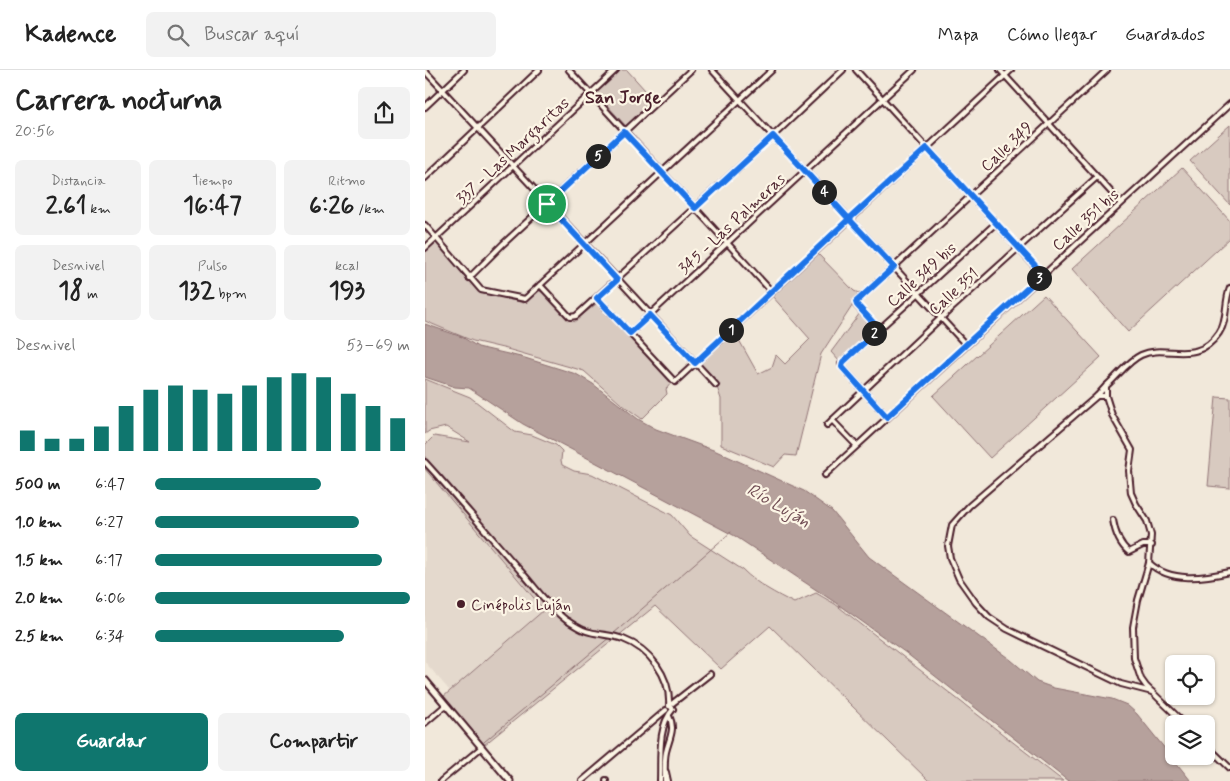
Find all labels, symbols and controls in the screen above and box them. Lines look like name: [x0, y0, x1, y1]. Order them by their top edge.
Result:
search box: [146, 12, 496, 57]
text: Kadence: [25, 19, 116, 50]
icon: search: [164, 21, 192, 49]
text: Buscar aquí: [204, 22, 300, 47]
text: Mapa: [938, 23, 979, 47]
text: Cómo llegar: [1007, 23, 1097, 47]
text: Guardados: [1125, 23, 1205, 47]
text: Carrera nocturna: [15, 83, 223, 120]
district label: San Jorge: [585, 86, 661, 112]
button: share: [358, 87, 410, 139]
street label: 337 - Las Margaritas: [452, 93, 575, 210]
street label: Calle 349: [976, 118, 1038, 177]
text: 20:56: [15, 121, 55, 142]
pin: 5: [585, 144, 611, 168]
text: 5: [594, 147, 603, 165]
street label: 345 - Las Palmeras: [674, 169, 790, 279]
text: Distancia: [51, 172, 105, 190]
text: Tiempo: [192, 172, 233, 190]
text: Ritmo: [328, 172, 365, 190]
pin: 4: [811, 180, 837, 204]
pin: [526, 183, 568, 225]
text: 4: [820, 183, 829, 201]
street label: Calle 351 bis: [1048, 184, 1124, 256]
text: 2.61: [46, 190, 87, 223]
text: 16:47: [183, 190, 242, 223]
text: 6:26: [309, 190, 354, 223]
icon: arrive: [533, 190, 561, 218]
text: km: [87, 200, 111, 218]
text: /km: [354, 200, 385, 218]
street label: Calle 349 bis: [883, 238, 961, 312]
text: Desnivel: [52, 257, 105, 275]
text: Pulso: [198, 257, 227, 275]
text: kcal: [335, 257, 359, 275]
street label: Calle 351: [924, 264, 984, 320]
pin: 3: [1027, 266, 1051, 290]
text: 3: [1036, 269, 1043, 287]
text: 18: [58, 275, 83, 308]
text: 132: [178, 275, 215, 308]
text: 193: [329, 275, 365, 308]
text: m: [83, 285, 98, 303]
text: bpm: [215, 285, 247, 303]
pin: 1: [719, 318, 743, 342]
pin: 2: [861, 320, 887, 346]
text: 1: [728, 321, 735, 339]
text: 2: [871, 324, 878, 342]
text: Desnivel: [15, 335, 75, 356]
text: 53–69 m: [347, 335, 410, 356]
text: 500 m: [15, 474, 60, 495]
text: 6:47: [95, 474, 125, 495]
water label: Río Luján: [742, 478, 815, 534]
text: 1.0 km: [15, 512, 62, 533]
text: 6:27: [95, 512, 123, 533]
text: 1.5 km: [15, 550, 63, 571]
text: 6:17: [95, 550, 123, 571]
text: 2.0 km: [15, 588, 63, 609]
text: 6:06: [95, 588, 125, 609]
place label: Cinépolis Luján: [471, 595, 571, 616]
marker: Cinépolis Luján: [455, 598, 467, 610]
text: 2.5 km: [15, 626, 63, 647]
text: 6:34: [95, 626, 124, 647]
map controls: [1165, 655, 1215, 765]
button: locate: [1165, 655, 1215, 705]
button: Guardar: [15, 713, 208, 771]
button: Compartir: [218, 713, 410, 771]
button: layers: [1165, 715, 1215, 765]

